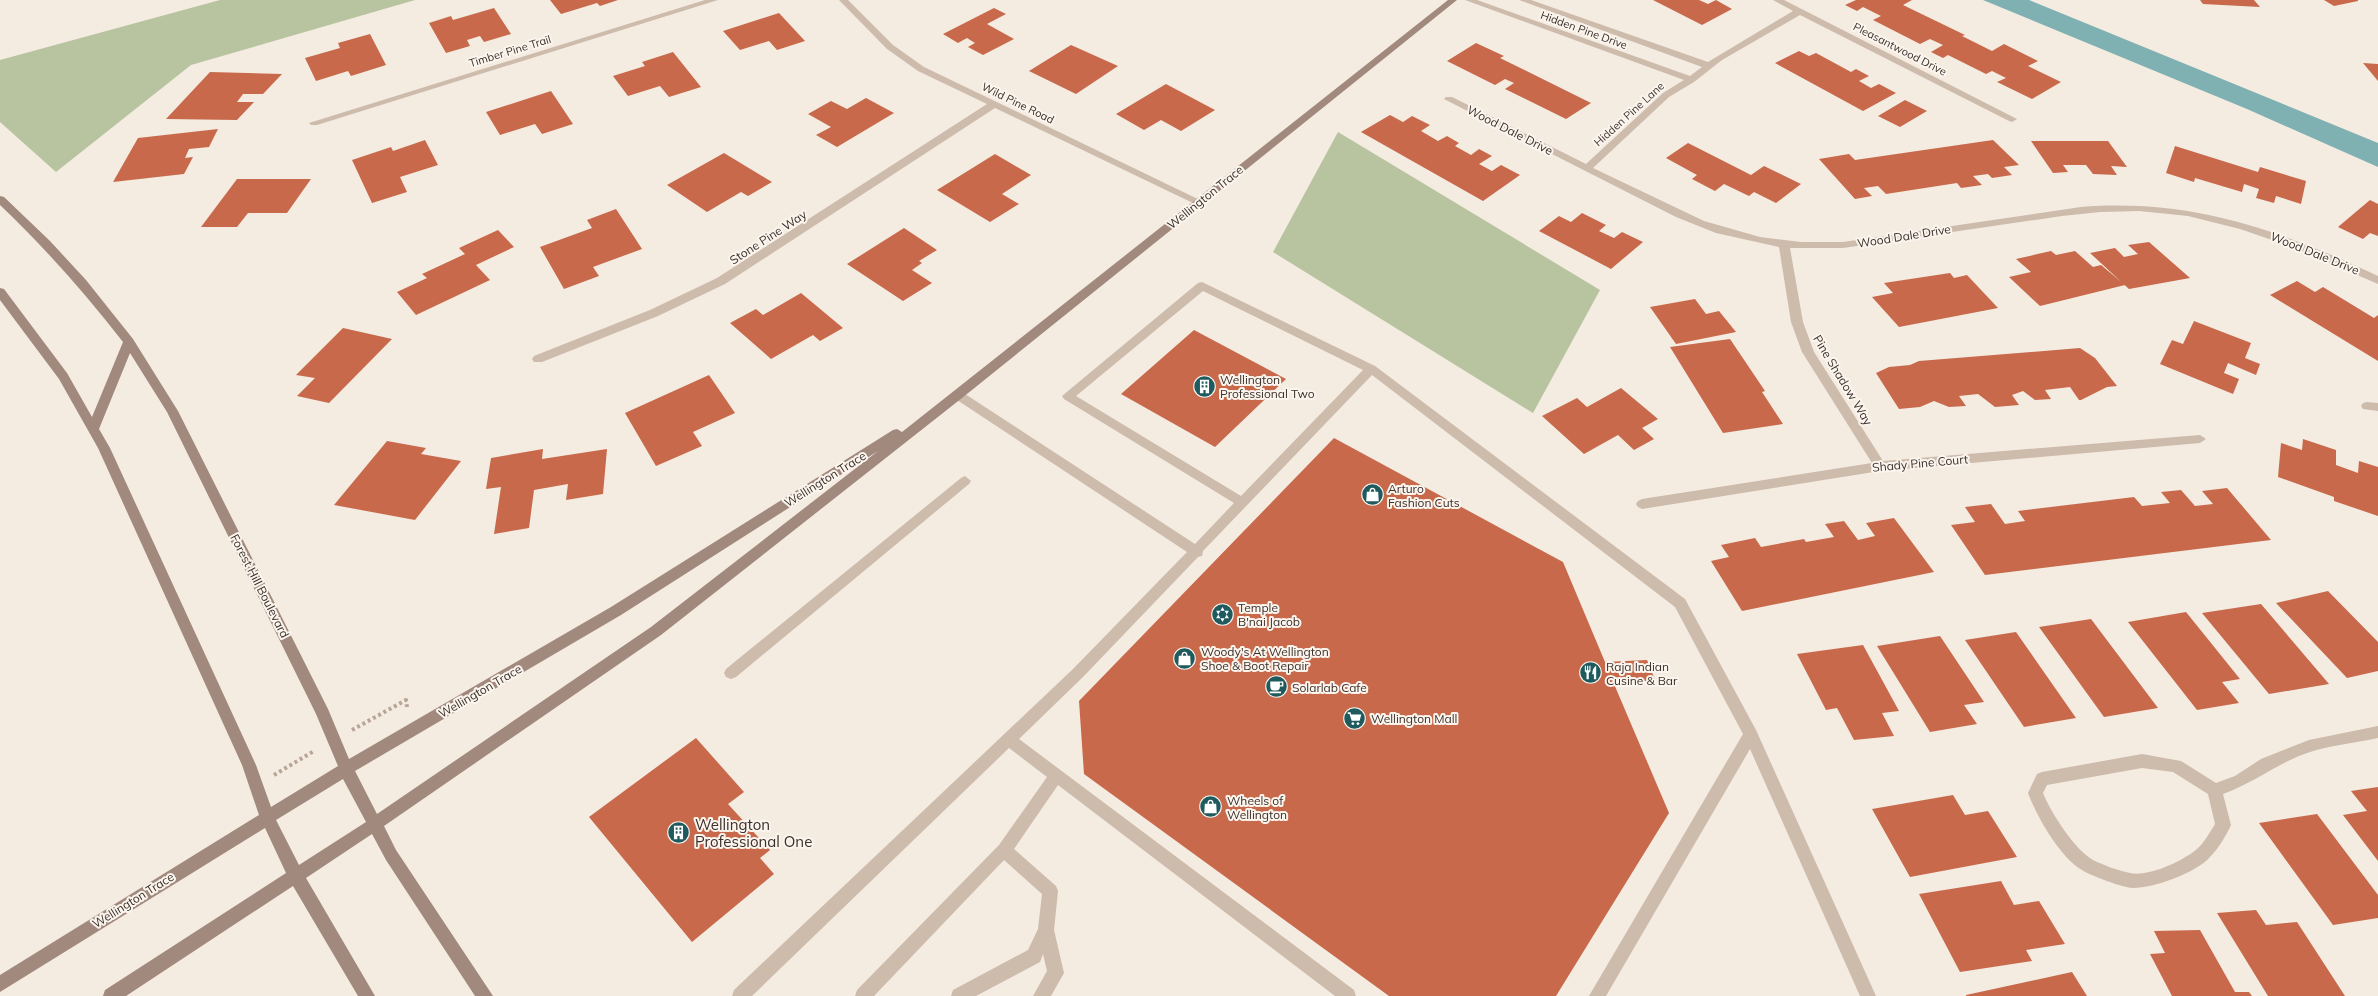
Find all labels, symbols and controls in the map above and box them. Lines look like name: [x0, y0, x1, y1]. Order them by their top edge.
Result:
street label: Hidden Pine Drive: [1539, 8, 1629, 52]
street label: Pleasantwood Drive: [1851, 19, 1949, 79]
street label: Timber Pine Trail: [467, 32, 553, 70]
street label: Wild Pine Road: [979, 79, 1057, 127]
street label: Hidden Pine Lane: [1591, 79, 1667, 149]
street label: Wood Dale Drive: [1465, 102, 1555, 158]
street label: Wellington Trace: [1164, 162, 1246, 232]
street label: Stone Pine Way: [727, 206, 810, 267]
street label: Wood Dale Drive: [1856, 221, 1952, 251]
street label: Wood Dale Drive: [2268, 228, 2362, 278]
street label: Pine Shadow Way: [1810, 332, 1876, 428]
place label: Wellington Professional Two: [1220, 372, 1315, 401]
building icon: Wellington Professional Two: [1192, 374, 1216, 398]
street label: Wellington Trace: [781, 448, 869, 510]
street label: Shady Pine Court: [1871, 451, 1969, 475]
place label: Arturo Fashion Cuts: [1388, 481, 1460, 510]
shop icon: Arturo Fashion Cuts: [1360, 483, 1384, 507]
street label: Forest Hill Boulevard: [227, 532, 293, 640]
place label: Temple B'nai Jacob: [1238, 600, 1300, 629]
synagogue icon: Temple B'nai Jacob: [1210, 602, 1234, 626]
place label: Woody's At Wellington Shoe & Boot Repair: [1201, 644, 1329, 673]
shop icon: Woody's At Wellington Shoe & Boot Repair: [1173, 646, 1197, 670]
place label: Raja Indian Cusine & Bar: [1606, 659, 1678, 688]
street label: Wellington Trace: [436, 661, 524, 721]
restaurant icon: Raja Indian Cusine & Bar: [1578, 661, 1602, 685]
cafe icon: Solarlab Cafe: [1264, 675, 1288, 699]
place label: Solarlab Cafe: [1292, 680, 1367, 695]
supermarket icon: Wellington Mall: [1343, 706, 1367, 730]
place label: Wellington Mall: [1371, 711, 1457, 726]
place label: Wheels of Wellington: [1227, 793, 1287, 822]
shop icon: Wheels of Wellington: [1199, 795, 1223, 819]
place label: Wellington Professional One: [695, 815, 812, 851]
building icon: Wellington Professional One: [667, 821, 691, 845]
street label: Wellington Trace: [89, 869, 177, 931]

